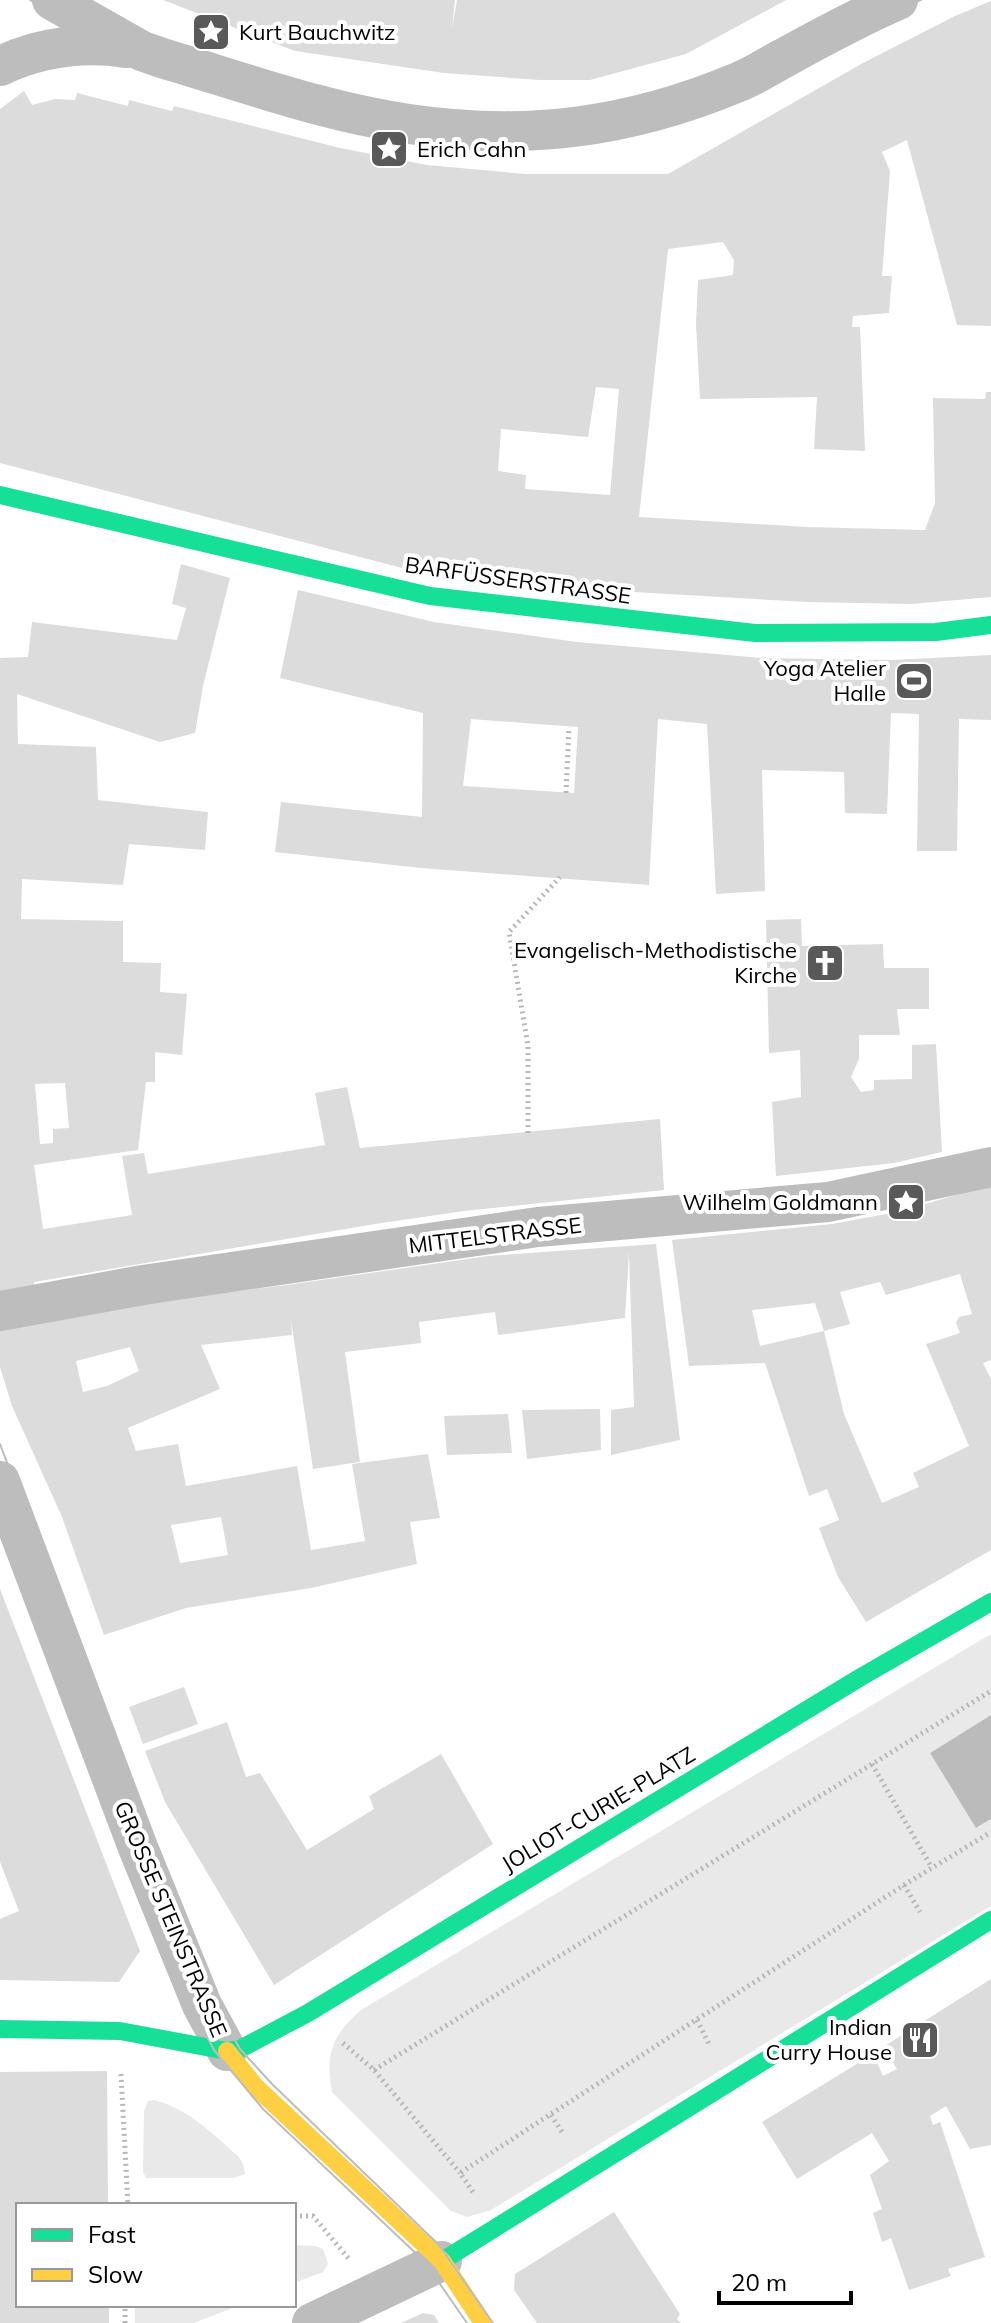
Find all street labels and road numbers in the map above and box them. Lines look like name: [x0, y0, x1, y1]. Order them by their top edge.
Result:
street label: BARFÜSSERSTRASSE: [403, 550, 633, 610]
street label: MITTELSTRASSE: [407, 1211, 583, 1259]
street label: JOLIOT-CURIE-PLATZ: [496, 1740, 700, 1878]
street label: GROSSE STEINSTRASSE: [108, 1797, 234, 2041]

